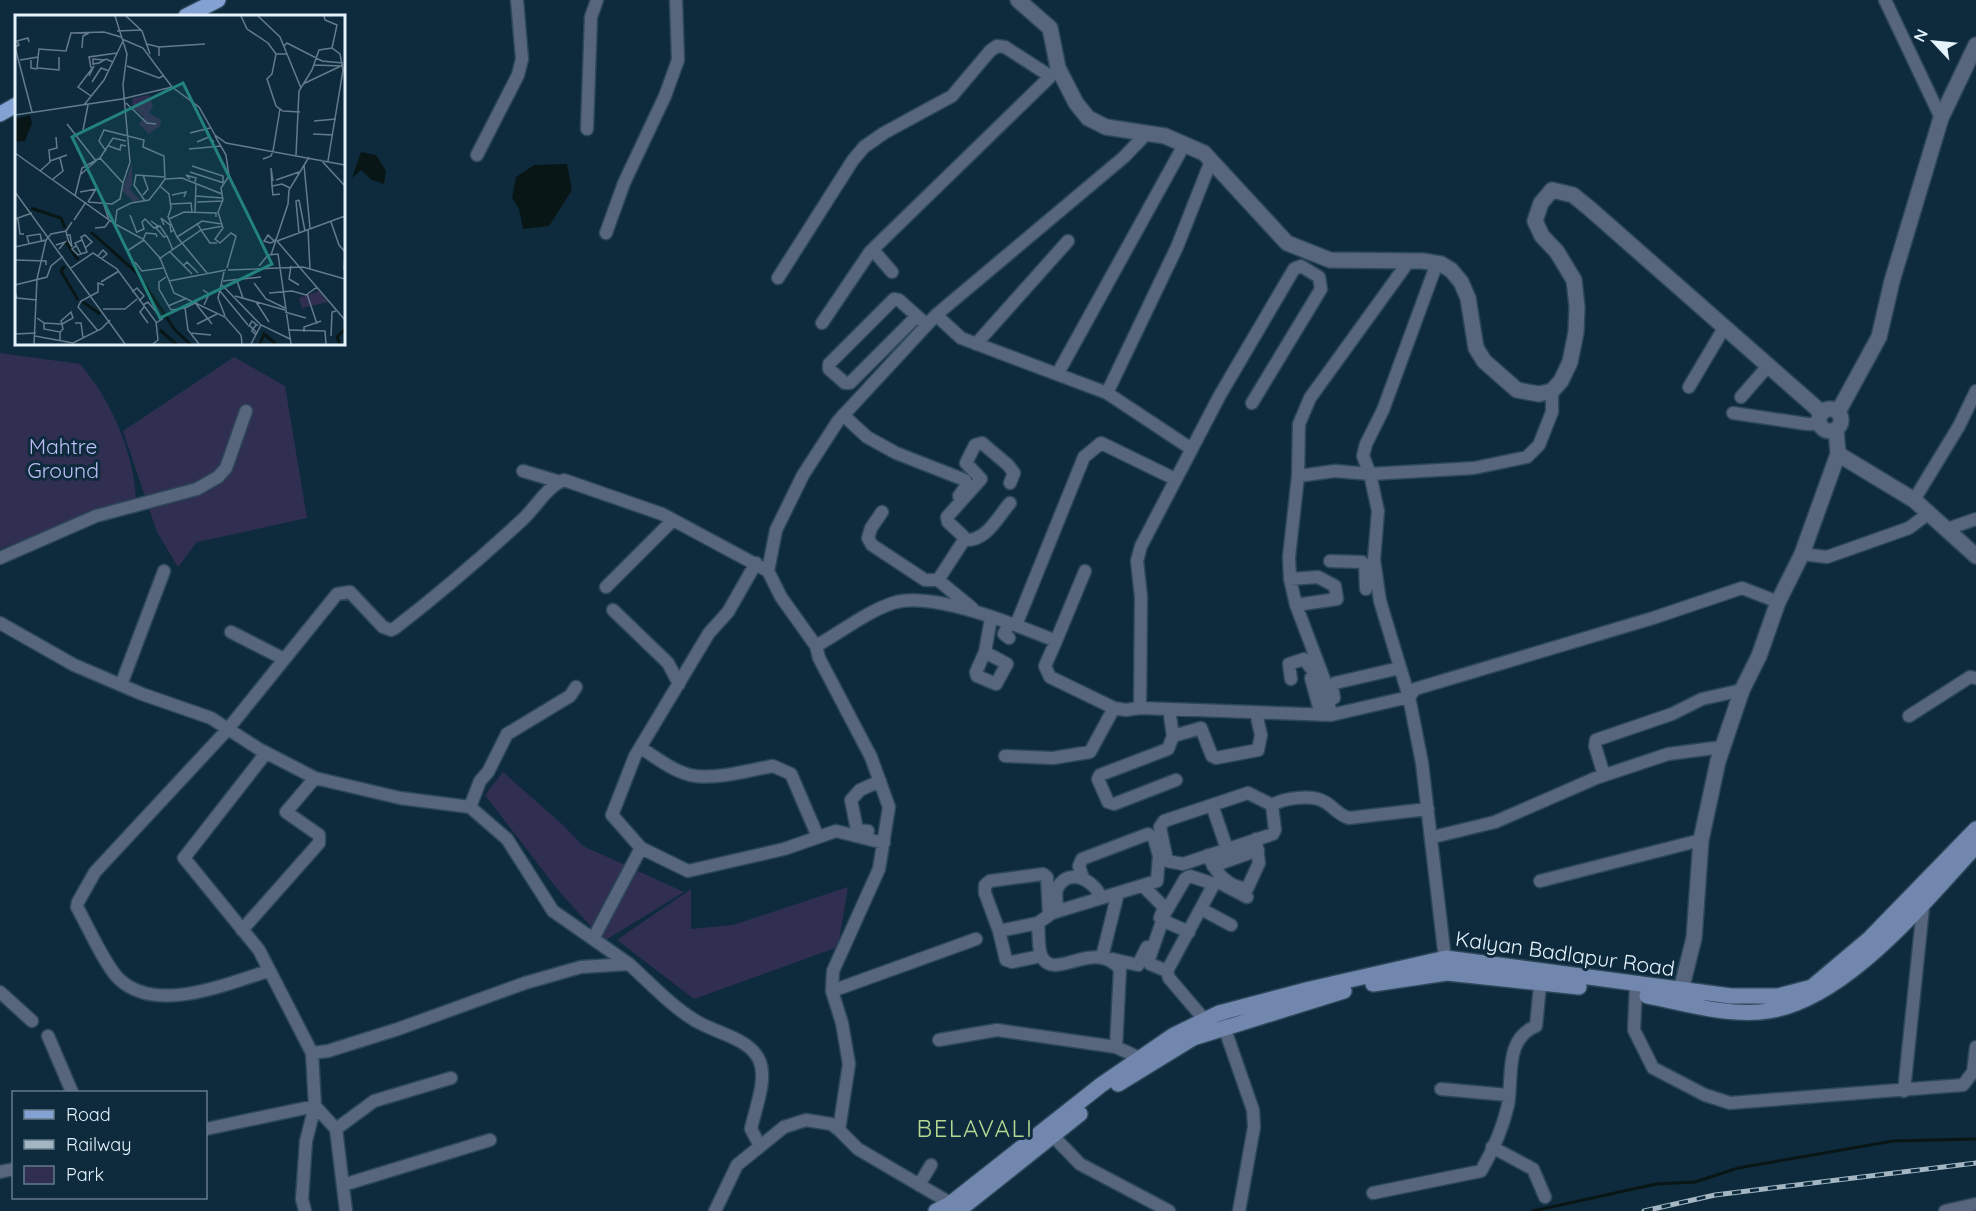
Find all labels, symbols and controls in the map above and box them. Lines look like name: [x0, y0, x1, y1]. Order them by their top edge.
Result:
north arrow: [1904, 12, 1964, 72]
inset map: [15, 15, 345, 345]
text: N: [1909, 26, 1932, 45]
park label: Mahtre Ground: [27, 433, 99, 483]
street label: Kalyan Badlapur Road: [1454, 925, 1676, 981]
legend: [12, 1091, 207, 1199]
text: Road: [66, 1103, 111, 1126]
district label: BELAVALI: [917, 1113, 1033, 1143]
text: Railway: [66, 1133, 132, 1156]
text: Park: [66, 1163, 104, 1186]

